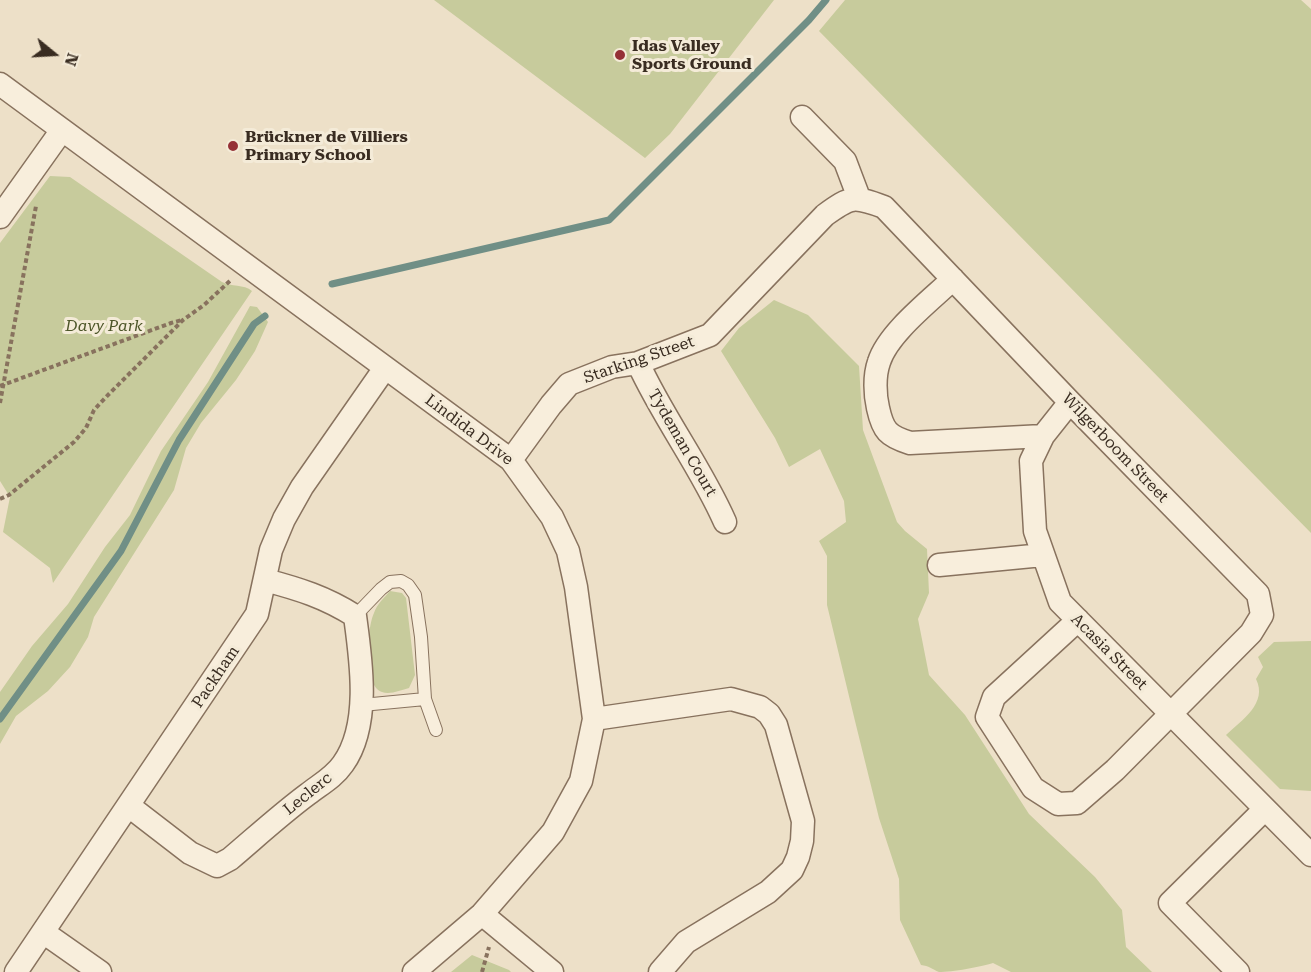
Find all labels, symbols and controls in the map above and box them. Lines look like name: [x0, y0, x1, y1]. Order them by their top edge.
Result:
north arrow: [24, 24, 84, 84]
place label: Idas Valley Sports Ground: [632, 36, 752, 74]
marker: Idas Valley Sports Ground: [613, 48, 627, 62]
text: N: [61, 51, 83, 69]
place label: Brückner de Villiers Primary School: [245, 127, 408, 165]
marker: Brückner de Villiers Primary School: [226, 139, 240, 153]
park label: Davy Park: [65, 316, 143, 336]
street label: Starking Street: [581, 332, 697, 388]
street label: Tydeman Court: [644, 386, 720, 500]
street label: Wilgerboom Street: [1058, 389, 1172, 507]
street label: Lindida Drive: [421, 391, 517, 469]
street label: Acasia Street: [1067, 610, 1151, 694]
street label: Packham: [188, 642, 244, 712]
street label: Leclerc: [280, 769, 336, 819]

